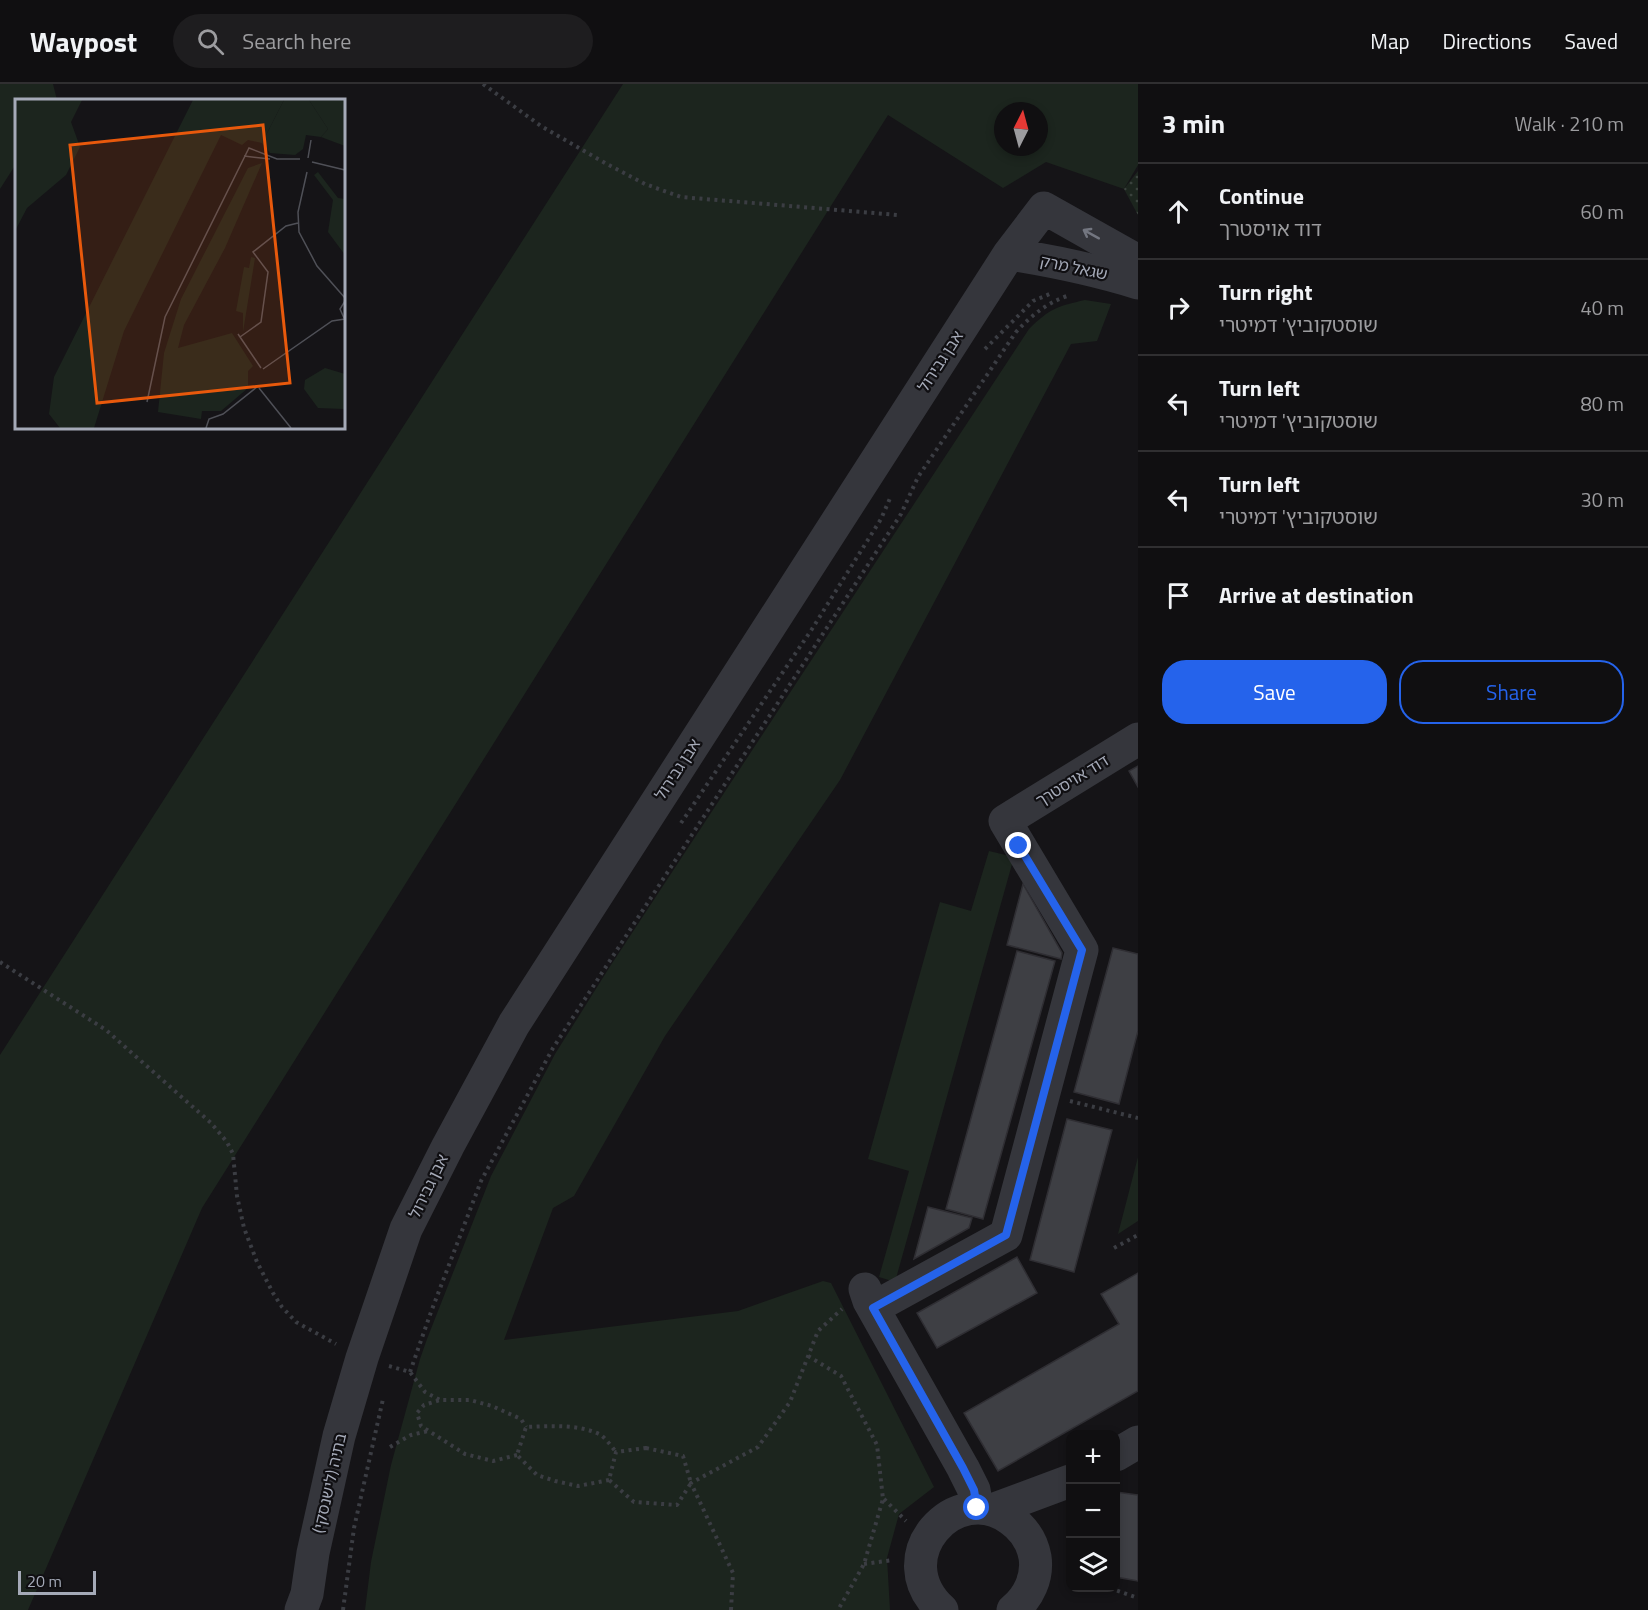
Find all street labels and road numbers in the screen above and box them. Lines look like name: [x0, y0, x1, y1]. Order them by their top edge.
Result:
street label: שגאל מרק: [1038, 248, 1110, 286]
street label: אבן גבירול: [911, 325, 969, 397]
street label: אבן גבירול: [648, 733, 706, 805]
street label: דוד אויסטרך: [1031, 748, 1114, 812]
street label: אבן גבירול: [402, 1150, 454, 1222]
street label: בתיה (לישנסקי): [306, 1431, 352, 1535]

